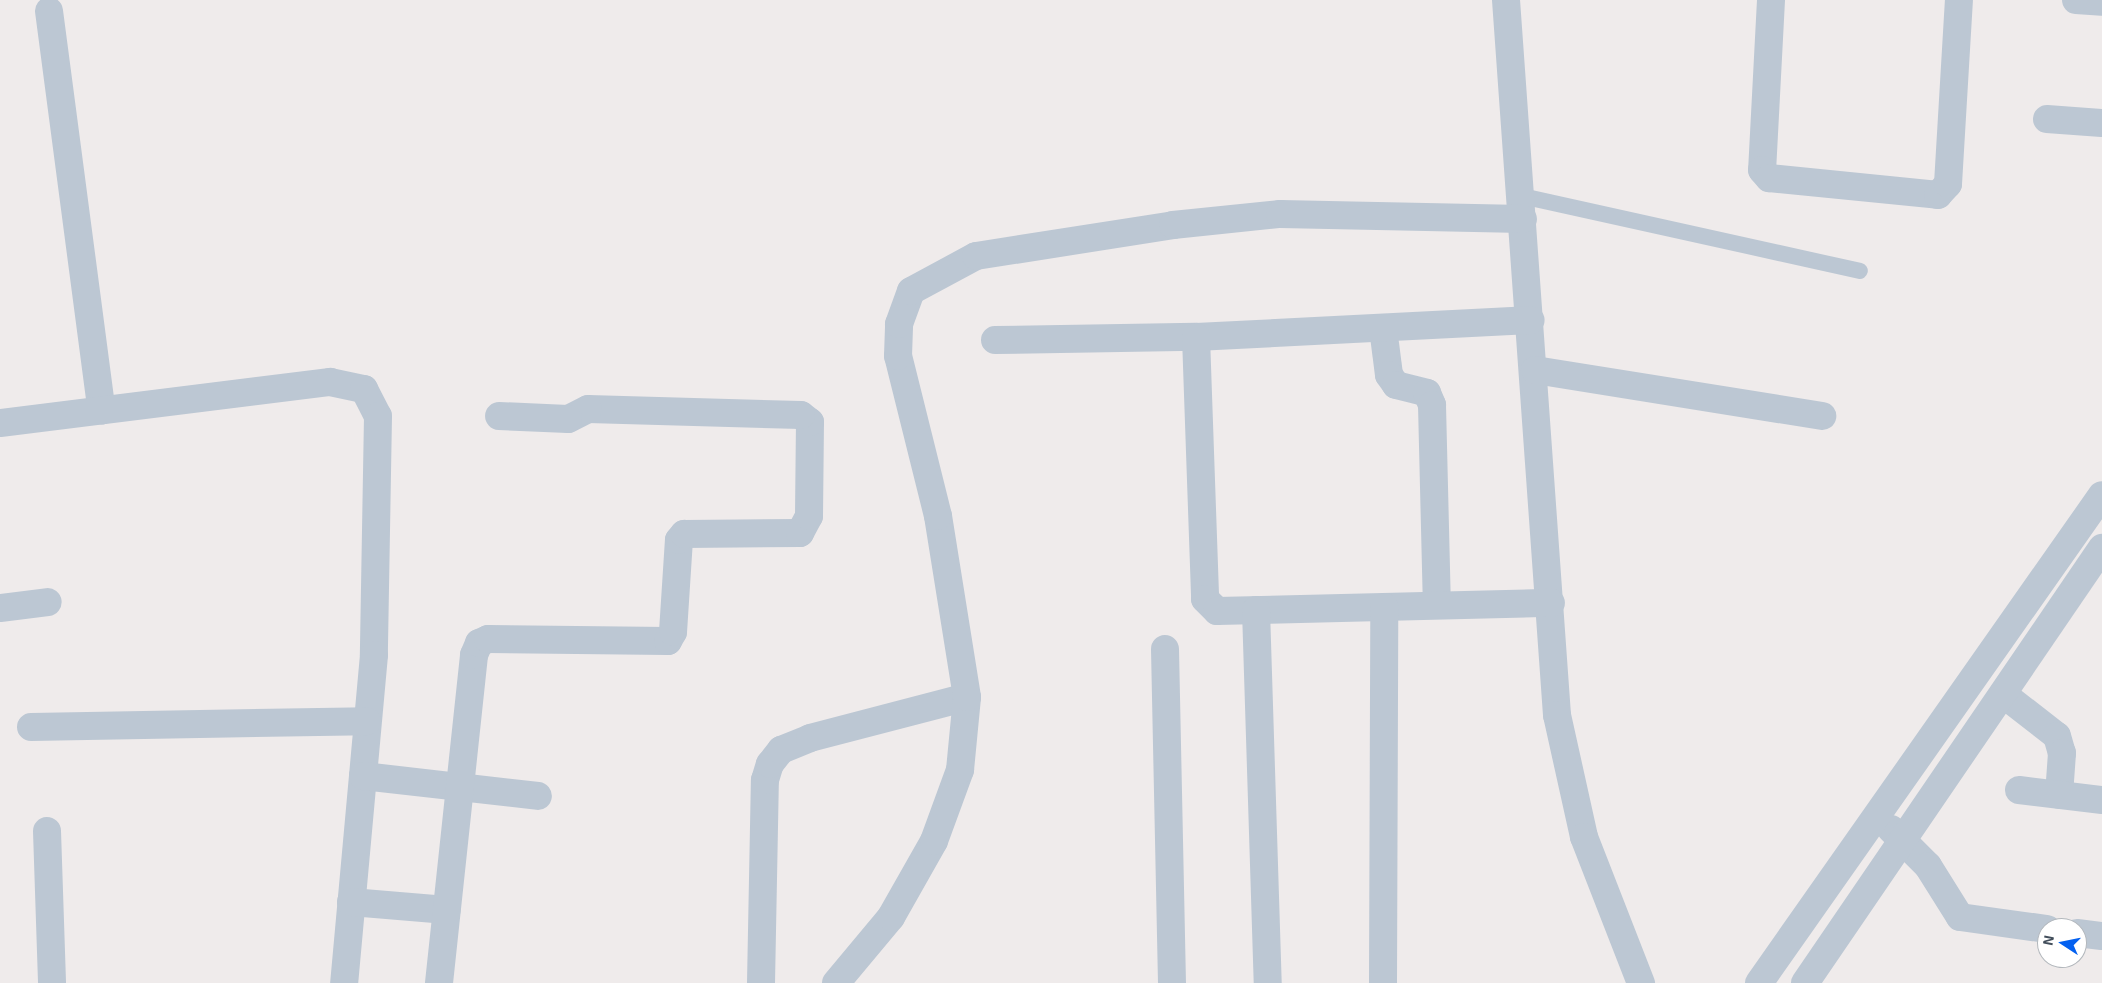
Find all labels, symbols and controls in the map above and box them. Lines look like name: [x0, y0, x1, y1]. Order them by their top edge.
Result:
north arrow: [2037, 918, 2087, 968]
text: N: [2038, 934, 2057, 947]

